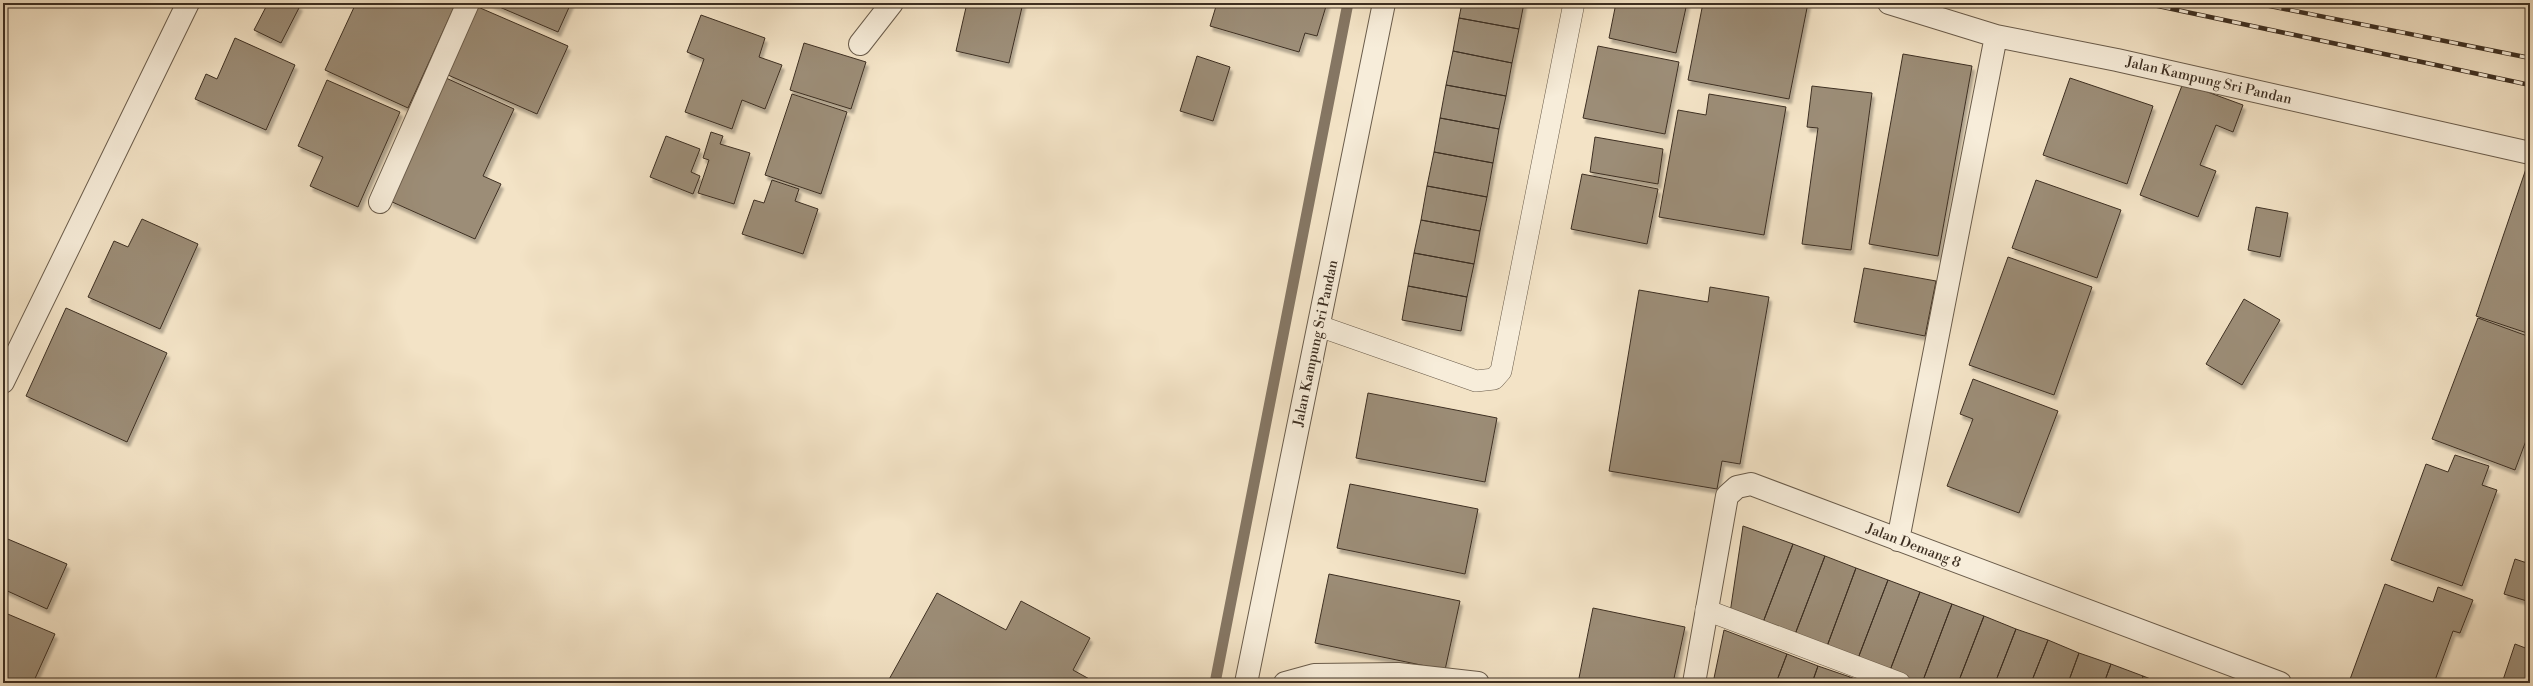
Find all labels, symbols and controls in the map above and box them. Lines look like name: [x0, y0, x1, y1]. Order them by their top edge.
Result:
street label: Jalan Kampung Sri Pandan: [2123, 53, 2294, 109]
street label: Jalan Kampung Sri Pandan: [1289, 258, 1343, 429]
street label: Jalan Demang 8: [1863, 519, 1963, 572]

